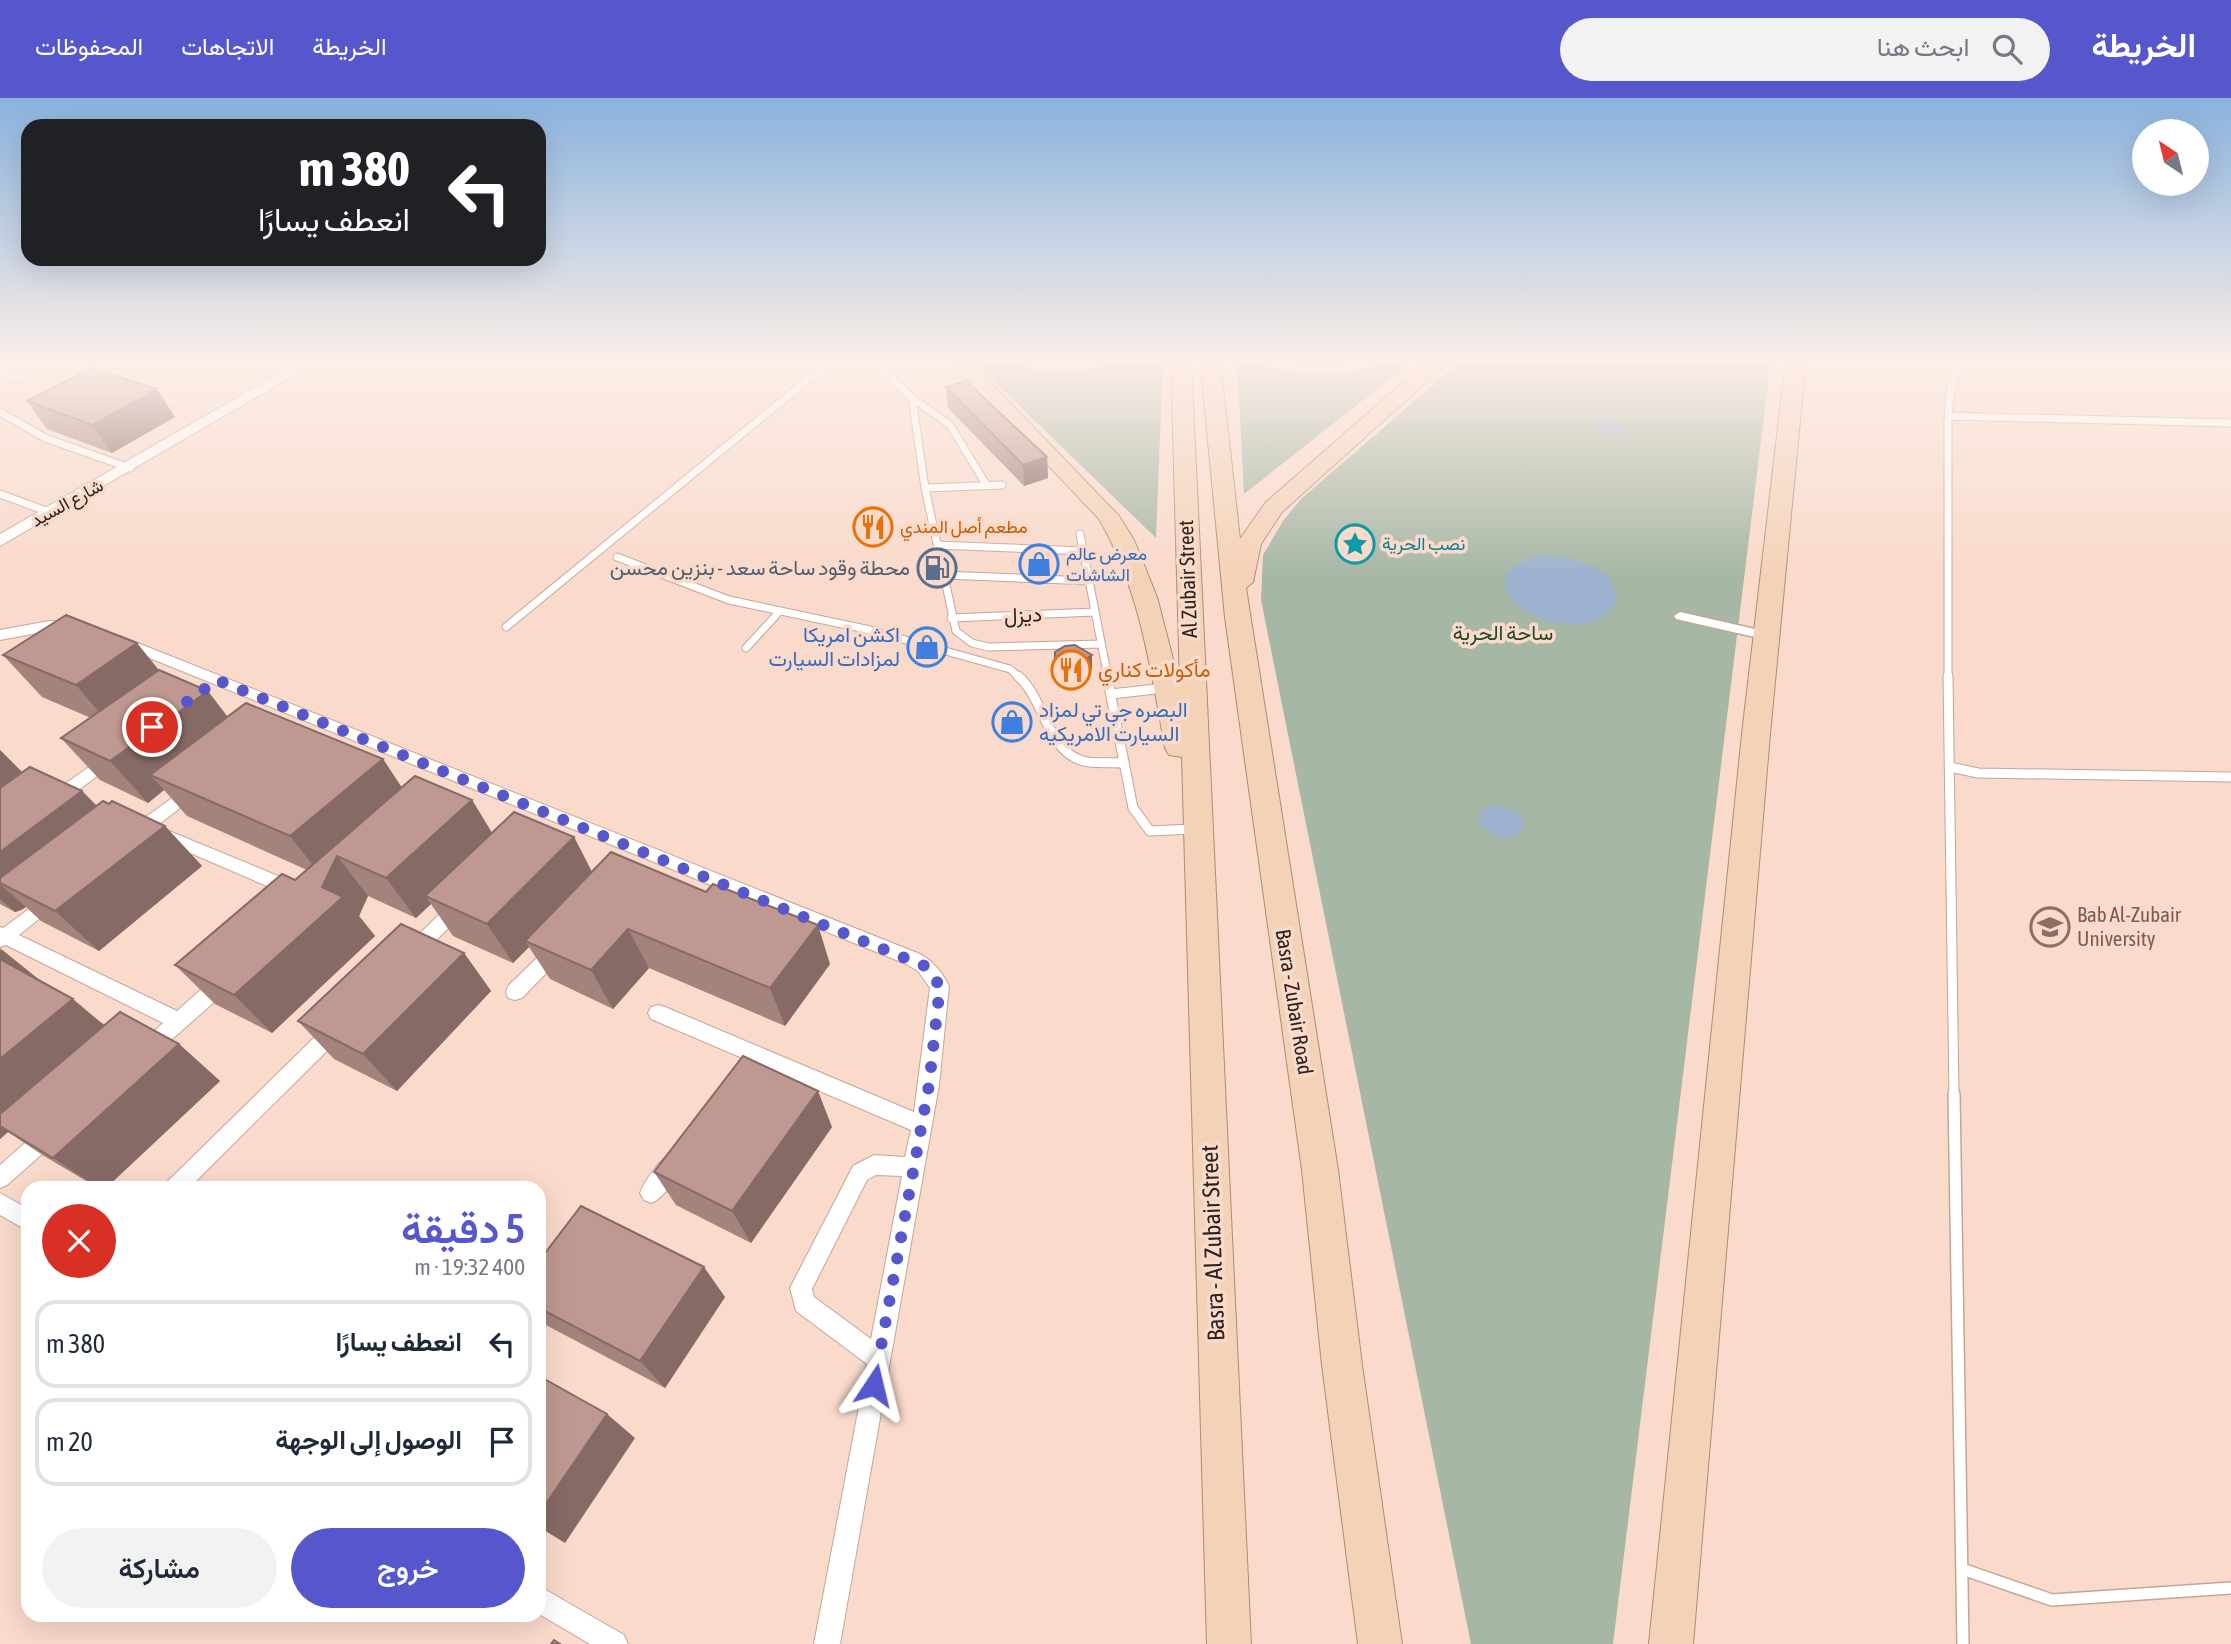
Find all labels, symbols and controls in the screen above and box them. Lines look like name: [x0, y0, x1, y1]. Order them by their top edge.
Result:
search box: [1560, 18, 2050, 81]
text: الخريطة: [2092, 26, 2196, 64]
icon: search: [1988, 30, 2026, 68]
text: ابحث هنا: [1877, 32, 1970, 62]
text: المحفوظات: [35, 33, 143, 60]
text: الاتجاهات: [181, 33, 274, 60]
text: الخريطة: [312, 33, 387, 60]
north arrow: [2132, 119, 2208, 196]
map controls: [2132, 119, 2209, 196]
text: 380 m: [299, 140, 410, 196]
icon: left: [434, 147, 525, 238]
text: انعطف يسارًا: [258, 201, 410, 238]
street label: شارع السيد: [27, 474, 108, 533]
restaurant icon: مطعم أصل المندي: [852, 506, 894, 548]
place label: مطعم أصل المندي: [900, 516, 1028, 542]
street label: Al Zubair Street: [1173, 520, 1201, 638]
place icon: نصب الحرية: [1334, 523, 1376, 565]
place label: نصب الحرية: [1382, 533, 1465, 555]
shop icon: معرض عالم الشاشات: [1018, 543, 1060, 585]
place label: معرض عالم الشاشات: [1066, 543, 1147, 585]
fuel station icon: محطة وقود ساحة سعد - بنزين محسن: [916, 547, 958, 589]
place label: محطة وقود ساحة سعد - بنزين محسن: [610, 555, 910, 581]
street label: ديزل: [1003, 601, 1043, 629]
park label: ساحة الحرية: [1453, 620, 1553, 646]
place label: اكشن امريكا لمزادات السيارت: [769, 622, 900, 672]
shop icon: اكشن امريكا لمزادات السيارت: [906, 626, 948, 668]
restaurant icon: مأكولات كناري: [1050, 649, 1092, 691]
place label: مأكولات كناري: [1098, 657, 1210, 687]
pin: [122, 697, 182, 757]
place label: البصره جي تي لمزاد السيارت الامريكيه: [1039, 697, 1188, 747]
shop icon: البصره جي تي لمزاد السيارت الامريكيه: [991, 701, 1033, 743]
icon: arrive: [133, 708, 171, 746]
place label: Bab Al-Zubair University: [2077, 902, 2182, 950]
school or university icon: Bab Al-Zubair University: [2029, 906, 2071, 948]
street label: Basra - Zubair Road: [1272, 927, 1318, 1076]
street label: Basra - Al Zubair Street: [1196, 1144, 1229, 1342]
button: close: [42, 1204, 116, 1278]
text: 5 دقيقة: [401, 1204, 525, 1252]
text: 400 m · 19:32: [414, 1254, 525, 1280]
icon: left: [483, 1325, 521, 1363]
text: انعطف يسارًا: [335, 1327, 462, 1357]
text: 380 m: [46, 1329, 105, 1359]
position arrow: [837, 1348, 911, 1422]
icon: arrive: [483, 1423, 521, 1461]
text: الوصول إلى الوجهة: [275, 1425, 462, 1455]
text: 20 m: [46, 1427, 93, 1457]
button: مشاركة: [42, 1528, 277, 1608]
button: خروج: [291, 1528, 525, 1608]

